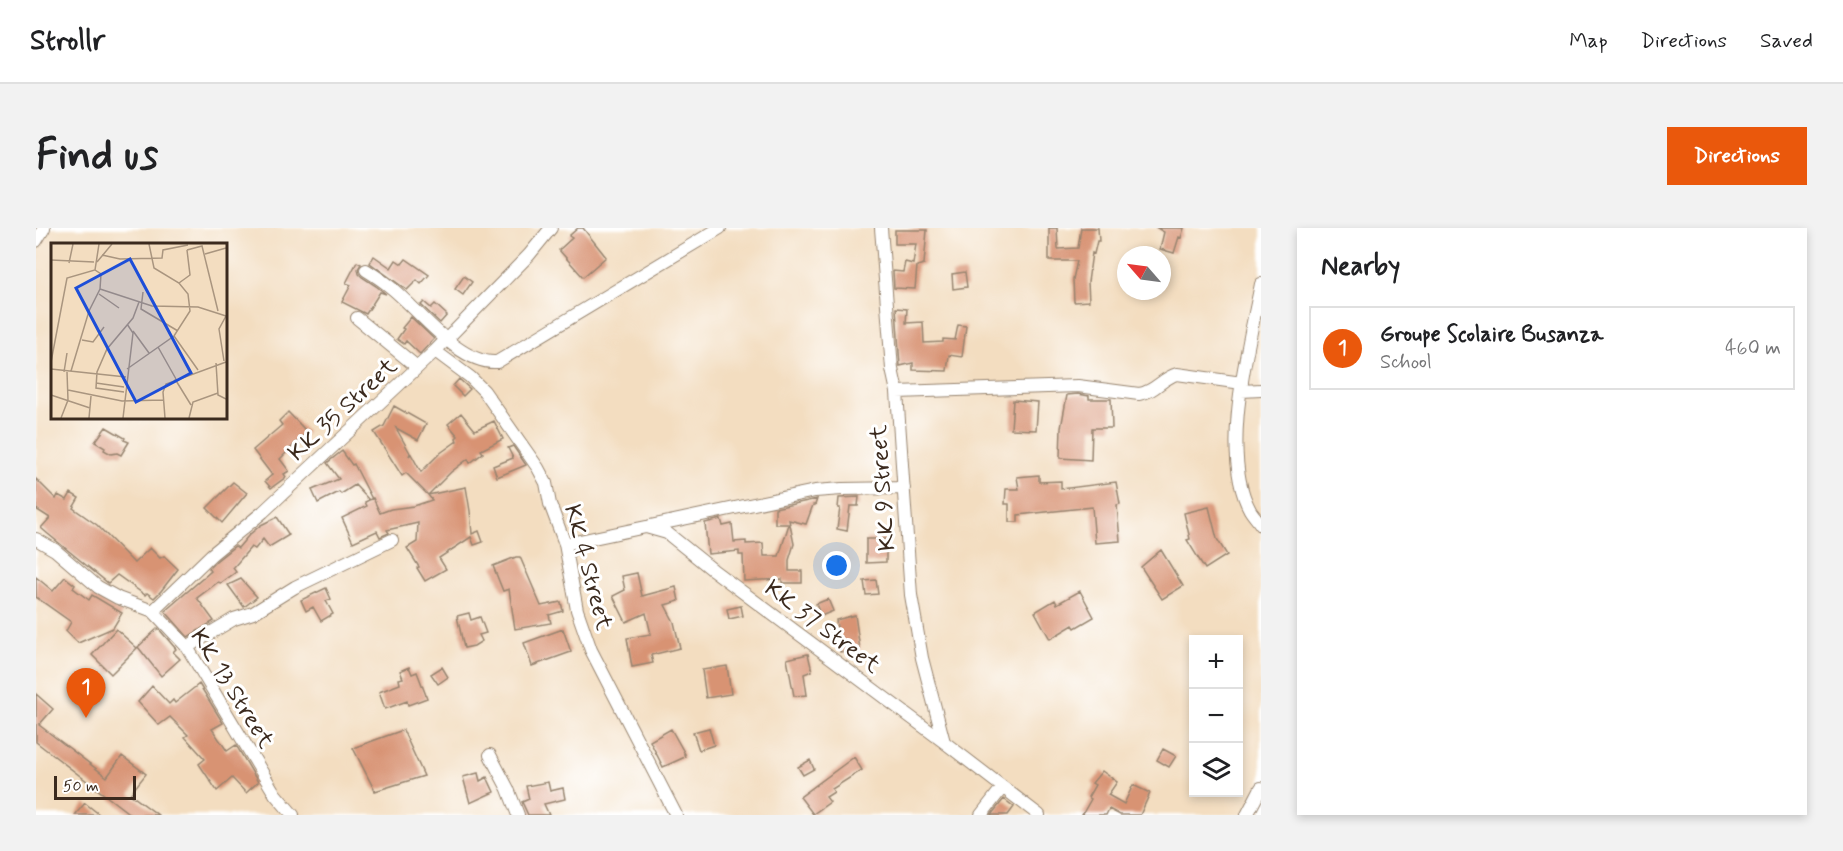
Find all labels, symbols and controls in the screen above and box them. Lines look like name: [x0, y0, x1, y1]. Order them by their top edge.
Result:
text: Strollr: [30, 23, 105, 60]
text: Map: [1569, 27, 1608, 55]
text: Directions: [1641, 27, 1727, 55]
text: Saved: [1760, 27, 1813, 55]
button: Directions: [1667, 127, 1807, 185]
text: Find us: [36, 129, 158, 184]
inset map: [51, 243, 226, 418]
north arrow: [1117, 246, 1171, 300]
text: Nearby: [1321, 250, 1400, 284]
text: Groupe Scolaire Busanza: [1380, 321, 1603, 349]
text: 1: [1338, 335, 1347, 362]
text: 460 m: [1725, 335, 1781, 362]
text: School: [1380, 349, 1432, 376]
street label: KK 35 Street: [282, 352, 404, 469]
street label: KK 9 Street: [864, 424, 903, 552]
street label: KK 4 Street: [556, 501, 619, 634]
your location: [822, 551, 851, 580]
street label: KK 37 Street: [758, 573, 886, 681]
street label: KK 13 Street: [183, 623, 281, 755]
map controls: [1189, 635, 1243, 797]
button: +: [1189, 635, 1243, 689]
pin: 1: [67, 668, 106, 718]
button: −: [1189, 689, 1243, 743]
button: layers: [1189, 743, 1243, 797]
scale bar: [54, 773, 136, 800]
text: 50 m: [63, 776, 99, 797]

